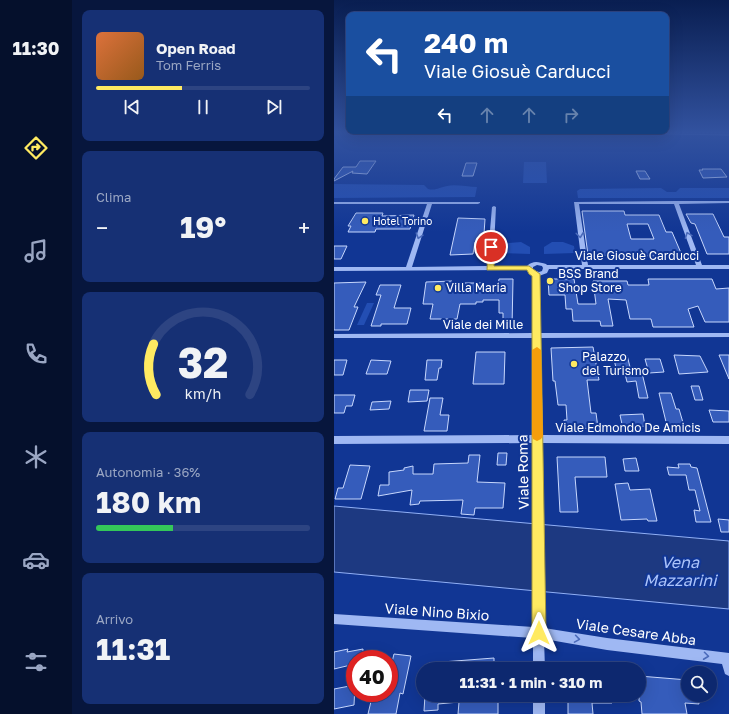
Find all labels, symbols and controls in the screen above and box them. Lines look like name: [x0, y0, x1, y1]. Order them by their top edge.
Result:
text: 240 m: [424, 26, 508, 59]
icon: left: [358, 28, 410, 80]
text: 11:30: [13, 37, 59, 59]
text: Open Road: [156, 39, 236, 57]
text: Tom Ferris: [156, 57, 221, 73]
text: Viale Giosuè Carducci: [424, 60, 611, 82]
icon: previous: [121, 96, 143, 118]
icon: pause: [192, 96, 214, 118]
icon: next: [263, 96, 285, 118]
icon: left: [434, 104, 456, 126]
icon: ahead: [476, 104, 498, 126]
icon: ahead: [518, 104, 540, 126]
icon: right: [560, 104, 582, 126]
icon: directions: [22, 134, 50, 162]
text: Clima: [96, 189, 131, 205]
text: 19°: [180, 209, 226, 245]
text: −: [96, 214, 108, 241]
text: +: [298, 214, 310, 241]
place label: Hotel Torino: [373, 215, 432, 227]
marker: Hotel Torino: [360, 216, 370, 226]
pin: [474, 230, 508, 264]
one-way arrow: [684, 231, 692, 238]
one-way arrow: [415, 232, 423, 239]
one-way arrow: [576, 232, 585, 238]
icon: arrive: [480, 236, 502, 258]
icon: music: [22, 237, 50, 265]
street label: Viale Giosuè Carducci: [575, 248, 699, 263]
place label: BSS Brand Shop Store: [558, 266, 622, 295]
marker: BSS Brand Shop Store: [545, 276, 555, 286]
place label: Villa Maria: [446, 280, 507, 295]
marker: Villa Maria: [433, 283, 443, 293]
street label: Viale dei Mille: [443, 317, 523, 332]
text: 32: [178, 337, 228, 387]
icon: phone: [22, 340, 50, 368]
place label: Palazzo del Turismo: [582, 349, 649, 378]
marker: Palazzo del Turismo: [569, 359, 579, 369]
text: km/h: [185, 385, 221, 402]
street label: Viale Edmondo De Amicis: [555, 420, 701, 435]
street label: Viale Roma: [513, 434, 532, 510]
icon: climate: [22, 443, 50, 471]
text: Autonomia · 36%: [96, 464, 200, 480]
text: 180 km: [96, 484, 201, 520]
icon: car: [22, 546, 50, 574]
water label: Vena Mazzarini: [644, 552, 718, 590]
street label: Viale Nino Bixio: [384, 599, 490, 624]
text: Arrivo: [96, 611, 133, 627]
position arrow: [518, 612, 560, 654]
street label: Viale Cesare Abba: [575, 615, 697, 648]
text: 11:31: [96, 631, 170, 667]
one-way arrow: [574, 634, 580, 643]
icon: filters: [22, 648, 50, 676]
speed limit sign: 40: [346, 650, 398, 702]
one-way arrow: [703, 651, 709, 660]
map controls: [681, 666, 717, 702]
button: search: [681, 666, 717, 702]
text: 11:31 · 1 min · 310 m: [459, 673, 603, 691]

